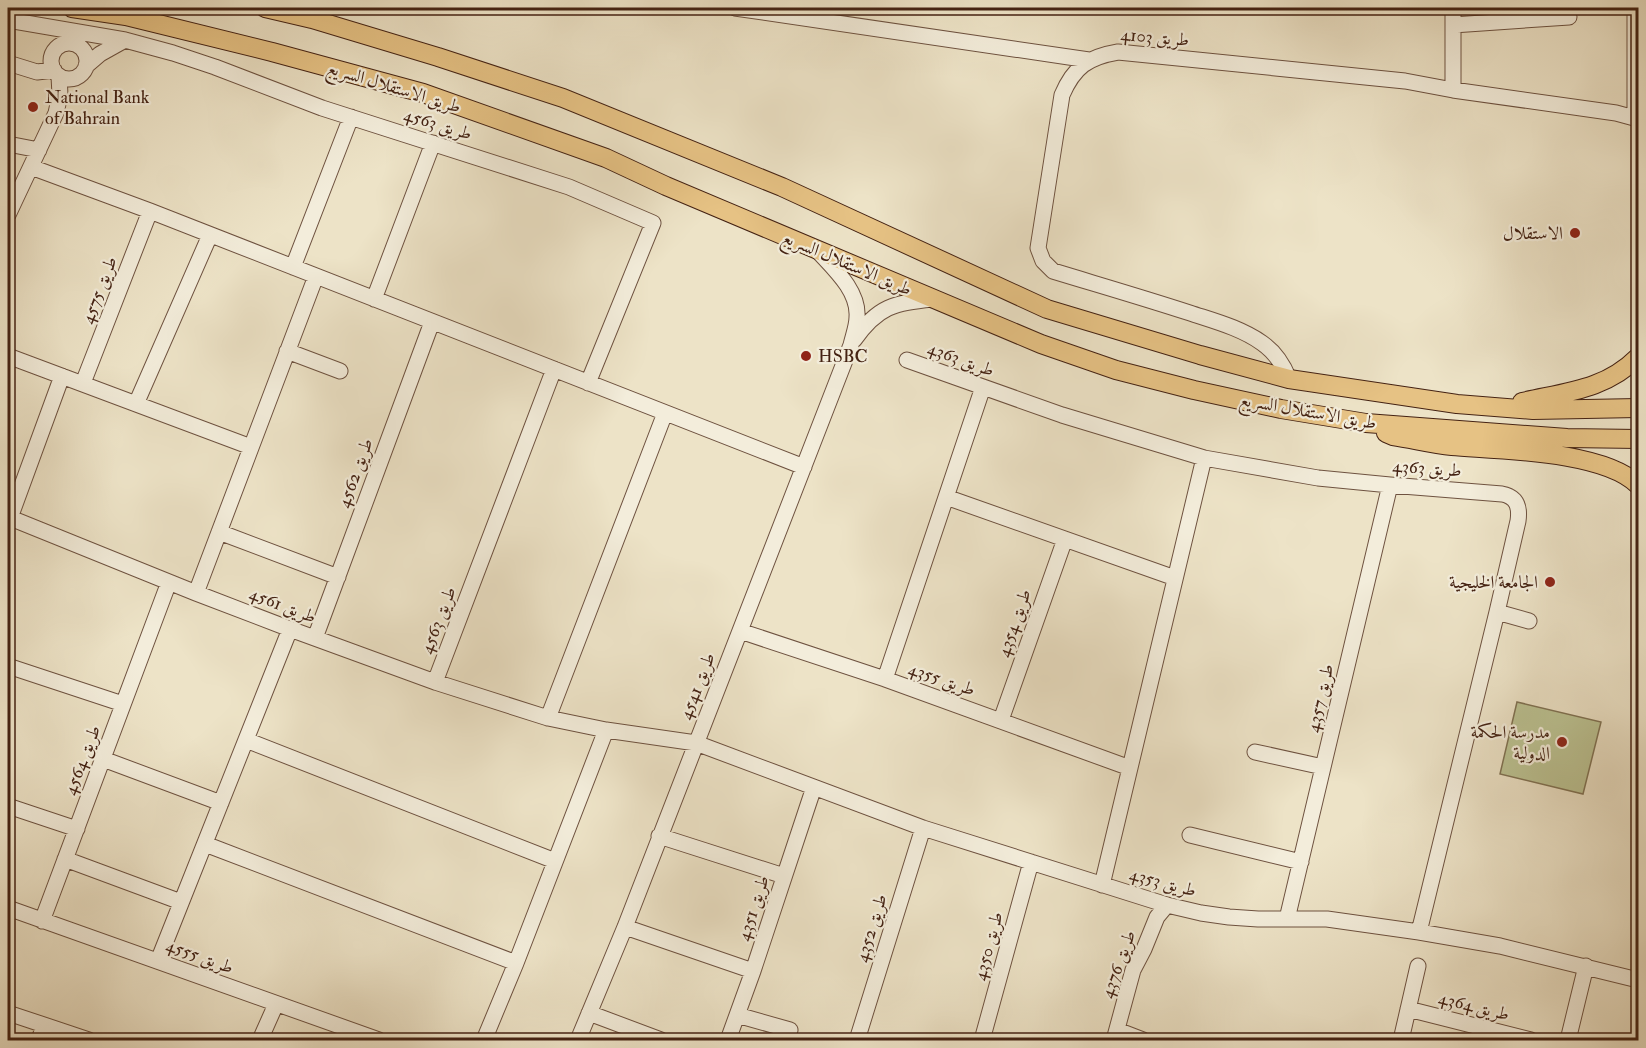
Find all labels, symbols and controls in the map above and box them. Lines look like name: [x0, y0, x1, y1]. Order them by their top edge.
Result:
street label: طريق 4103: [1120, 23, 1190, 52]
street label: طريق الاستقلال السريع: [323, 56, 464, 123]
place label: National Bank of Bahrain: [45, 86, 150, 130]
marker: National Bank of Bahrain: [26, 100, 40, 114]
street label: طريق 4563: [401, 103, 475, 146]
place label: الاستقلال: [1503, 222, 1563, 245]
street label: طريق الاستقلال السريع: [777, 226, 915, 305]
marker: الاستقلال: [1568, 226, 1582, 240]
street label: طريق 4575: [76, 253, 123, 327]
street label: طريق 4363: [924, 337, 997, 382]
place label: HSBC: [818, 345, 868, 368]
marker: HSBC: [799, 349, 813, 363]
street label: طريق الاستقلال السريع: [1237, 388, 1378, 439]
street label: طريق 4562: [332, 435, 379, 511]
street label: طريق 4363: [1392, 455, 1462, 482]
place label: الجامعة الخليجية: [1449, 571, 1538, 594]
marker: الجامعة الخليجية: [1543, 575, 1557, 589]
street label: طريق 4561: [246, 582, 319, 629]
street label: طريق 4563: [415, 583, 462, 657]
street label: طريق 4354: [992, 586, 1037, 660]
street label: طريق 4541: [674, 649, 721, 723]
street label: طريق 4355: [905, 657, 978, 702]
street label: طريق 4357: [1301, 662, 1340, 735]
place label: مدرسة الحكمة الدولية: [1470, 721, 1550, 765]
street label: طريق 4564: [59, 722, 106, 798]
marker: مدرسة الحكمة الدولية: [1555, 735, 1569, 749]
street label: طريق 4353: [1127, 863, 1199, 902]
street label: طريق 4351: [732, 872, 775, 944]
street label: طريق 4352: [850, 891, 893, 965]
street label: طريق 4350: [968, 909, 1009, 983]
street label: طريق 4376: [1096, 927, 1141, 1001]
street label: طريق 4555: [163, 934, 237, 979]
street label: طريق 4364: [1436, 987, 1512, 1026]

